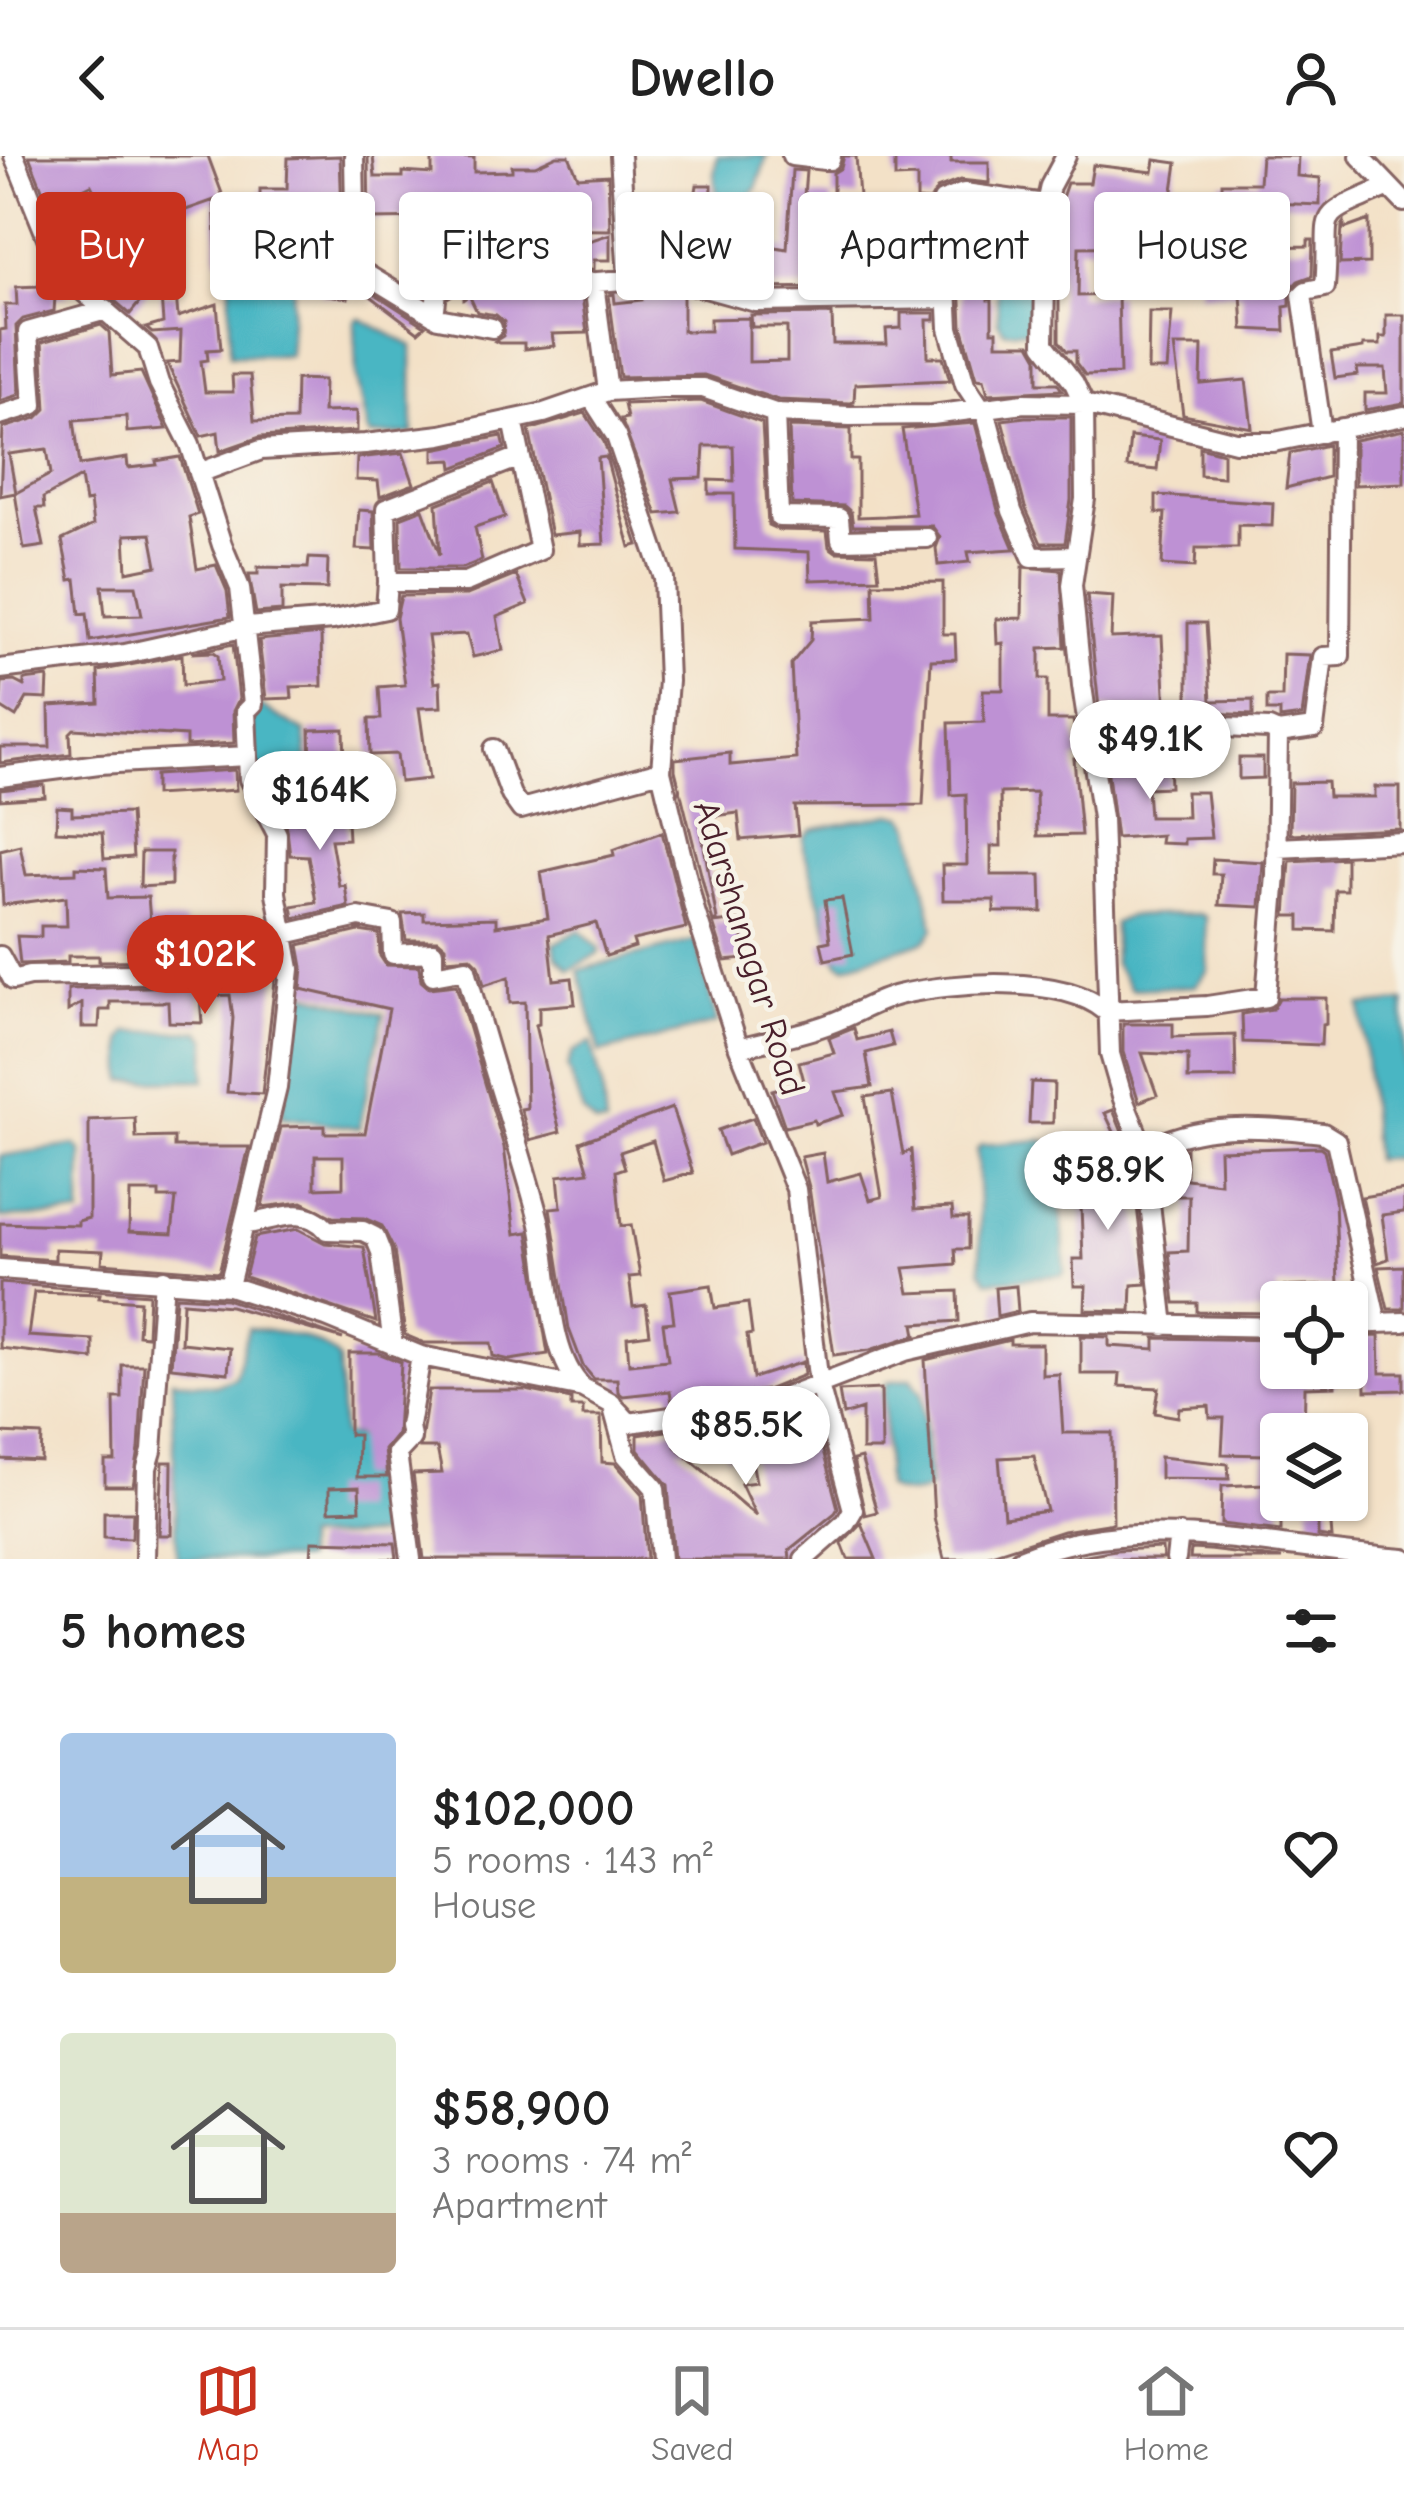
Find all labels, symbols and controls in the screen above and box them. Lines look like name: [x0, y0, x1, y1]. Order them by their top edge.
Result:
icon: back: [60, 45, 126, 111]
icon: person: [1278, 45, 1344, 111]
text: Dwello: [628, 47, 776, 110]
chip: Buy: [36, 192, 186, 300]
chip: Rent: [210, 192, 375, 300]
chip: Filters: [399, 192, 592, 300]
chip: New: [616, 192, 774, 300]
chip: Apartment: [798, 192, 1070, 300]
chip: House: [1094, 192, 1290, 300]
pin: $49.1K: [1052, 700, 1248, 802]
text: $49.1K: [1097, 716, 1203, 761]
pin: $164K: [236, 751, 404, 853]
text: $164K: [270, 767, 370, 812]
street label: Adarshanagar Road: [685, 796, 813, 1100]
pin: $102K: [121, 915, 289, 1017]
text: $102K: [154, 931, 256, 976]
pin: $58.9K: [1010, 1131, 1206, 1233]
text: $58.9K: [1051, 1147, 1165, 1192]
map controls: [1260, 1281, 1368, 1521]
button: locate: [1260, 1281, 1368, 1389]
pin: $85.5K: [648, 1386, 844, 1488]
text: $85.5K: [689, 1402, 803, 1447]
button: layers: [1260, 1413, 1368, 1521]
icon: filters: [1278, 1598, 1344, 1664]
text: 5 homes: [60, 1602, 246, 1661]
text: $102,000: [432, 1779, 635, 1838]
icon: home: [156, 1781, 300, 1925]
icon: heart: [1278, 1820, 1344, 1886]
text: 5 rooms · 143 m²: [432, 1838, 713, 1883]
text: House: [432, 1883, 536, 1928]
text: $58,900: [432, 2079, 611, 2138]
icon: home: [156, 2081, 300, 2225]
icon: heart: [1278, 2120, 1344, 2186]
text: 3 rooms · 74 m²: [432, 2138, 691, 2183]
text: Apartment: [432, 2183, 607, 2228]
tab: Map: [195, 2358, 261, 2468]
tab: Saved: [651, 2358, 734, 2468]
tab: Home: [1124, 2358, 1209, 2468]

